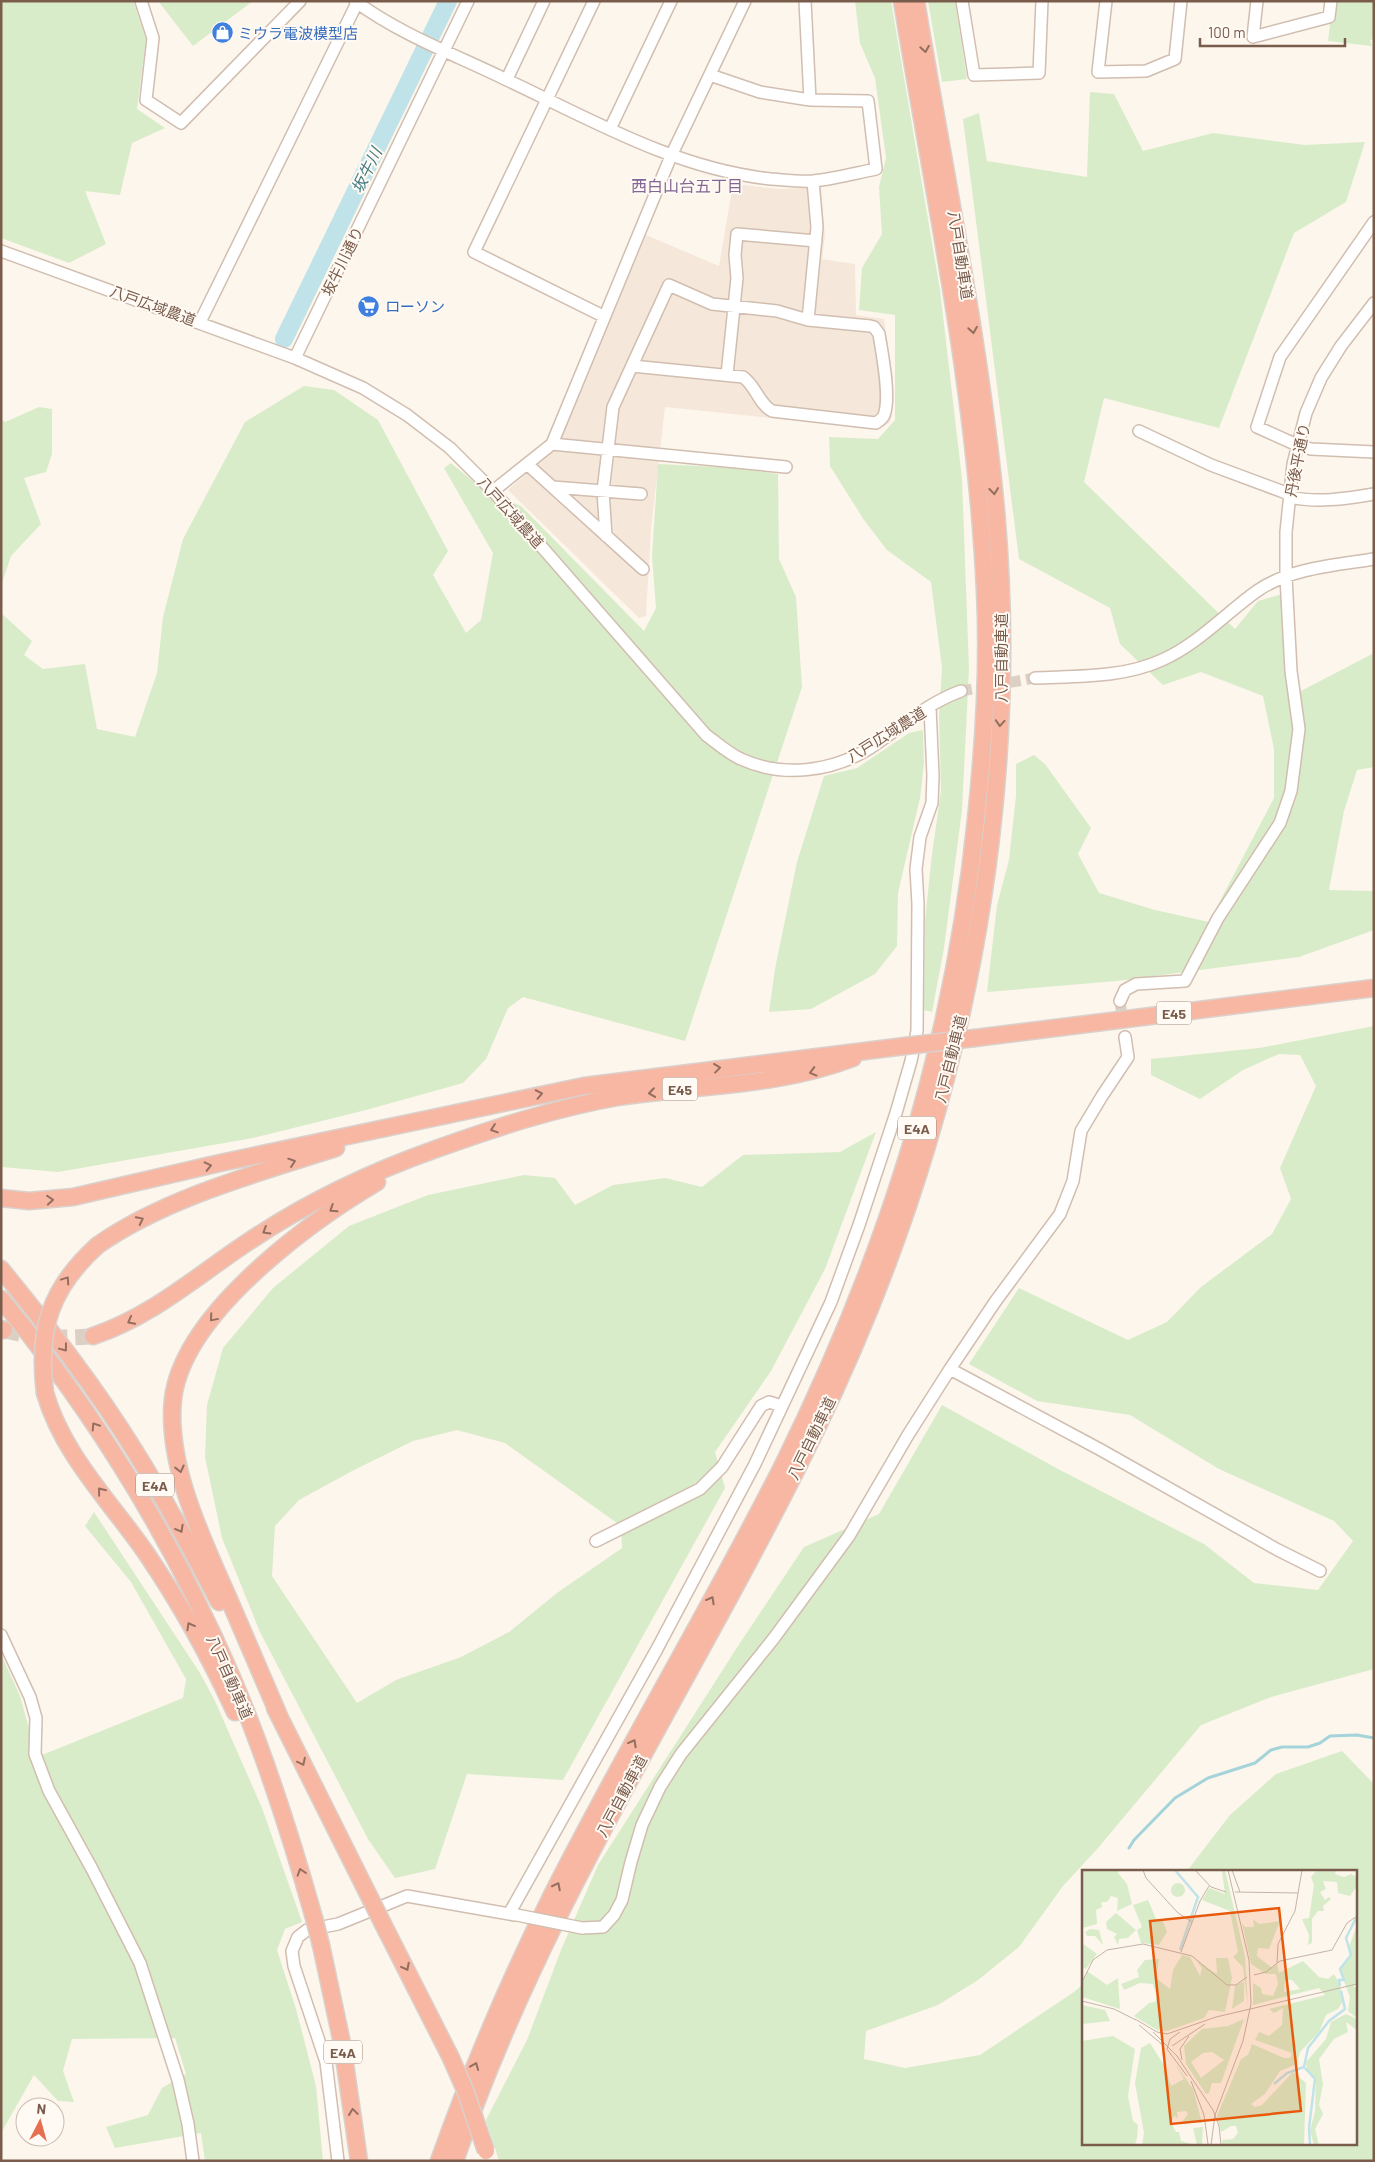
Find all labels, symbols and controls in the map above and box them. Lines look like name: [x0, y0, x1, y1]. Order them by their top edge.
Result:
scale bar: [1200, 15, 1345, 47]
shop icon: ミウラ電波模型店: [210, 21, 234, 45]
text: 100 m: [1208, 23, 1246, 41]
place label: ミウラ電波模型店: [238, 24, 358, 42]
one-way arrow: [919, 45, 929, 54]
water label: 坂牛川: [347, 142, 386, 196]
district label: 西白山台五丁目: [631, 176, 743, 195]
street label: 八戸自動車道: [945, 209, 977, 301]
street label: 坂牛川通り: [317, 223, 367, 299]
street label: 八戸広域農道: [108, 281, 198, 329]
supermarket icon: ローソン: [357, 294, 381, 318]
place label: ローソン: [385, 297, 445, 315]
one-way arrow: [967, 327, 978, 335]
street label: 丹後平通り: [1281, 421, 1313, 499]
street label: 八戸広域農道: [474, 473, 548, 551]
one-way arrow: [988, 488, 999, 496]
street label: 八戸自動車道: [992, 613, 1010, 703]
street label: 八戸広域農道: [843, 703, 929, 765]
one-way arrow: [994, 720, 1005, 728]
road number: E45: [1156, 1001, 1192, 1024]
street label: 八戸自動車道: [930, 1013, 970, 1105]
one-way arrow: [712, 1064, 721, 1074]
one-way arrow: [810, 1066, 818, 1076]
road number: E45: [662, 1078, 698, 1100]
one-way arrow: [648, 1087, 656, 1098]
one-way arrow: [534, 1089, 543, 1100]
road number: E4A: [898, 1116, 936, 1140]
one-way arrow: [490, 1123, 499, 1133]
one-way arrow: [287, 1158, 295, 1168]
one-way arrow: [204, 1161, 213, 1172]
one-way arrow: [46, 1195, 54, 1206]
one-way arrow: [329, 1203, 338, 1213]
one-way arrow: [135, 1216, 144, 1226]
one-way arrow: [262, 1224, 271, 1234]
one-way arrow: [60, 1276, 69, 1285]
one-way arrow: [209, 1312, 218, 1321]
one-way arrow: [127, 1315, 136, 1325]
one-way arrow: [58, 1342, 67, 1352]
street label: 八戸自動車道: [783, 1394, 839, 1482]
one-way arrow: [92, 1423, 101, 1432]
one-way arrow: [174, 1465, 185, 1473]
road number: E4A: [136, 1474, 174, 1496]
one-way arrow: [98, 1488, 106, 1497]
one-way arrow: [174, 1524, 184, 1533]
one-way arrow: [705, 1597, 715, 1606]
one-way arrow: [187, 1622, 197, 1631]
street label: 八戸自動車道: [203, 1632, 257, 1722]
one-way arrow: [627, 1739, 637, 1748]
street label: 八戸自動車道: [592, 1752, 650, 1840]
one-way arrow: [296, 1757, 306, 1766]
one-way arrow: [296, 1868, 306, 1876]
inset map: [1082, 1870, 1358, 2144]
one-way arrow: [551, 1882, 561, 1891]
one-way arrow: [400, 1962, 410, 1971]
road number: E4A: [324, 2040, 362, 2064]
one-way arrow: [468, 2062, 479, 2071]
north arrow: [15, 2097, 65, 2147]
text: N: [36, 2100, 47, 2118]
one-way arrow: [348, 2108, 359, 2116]

